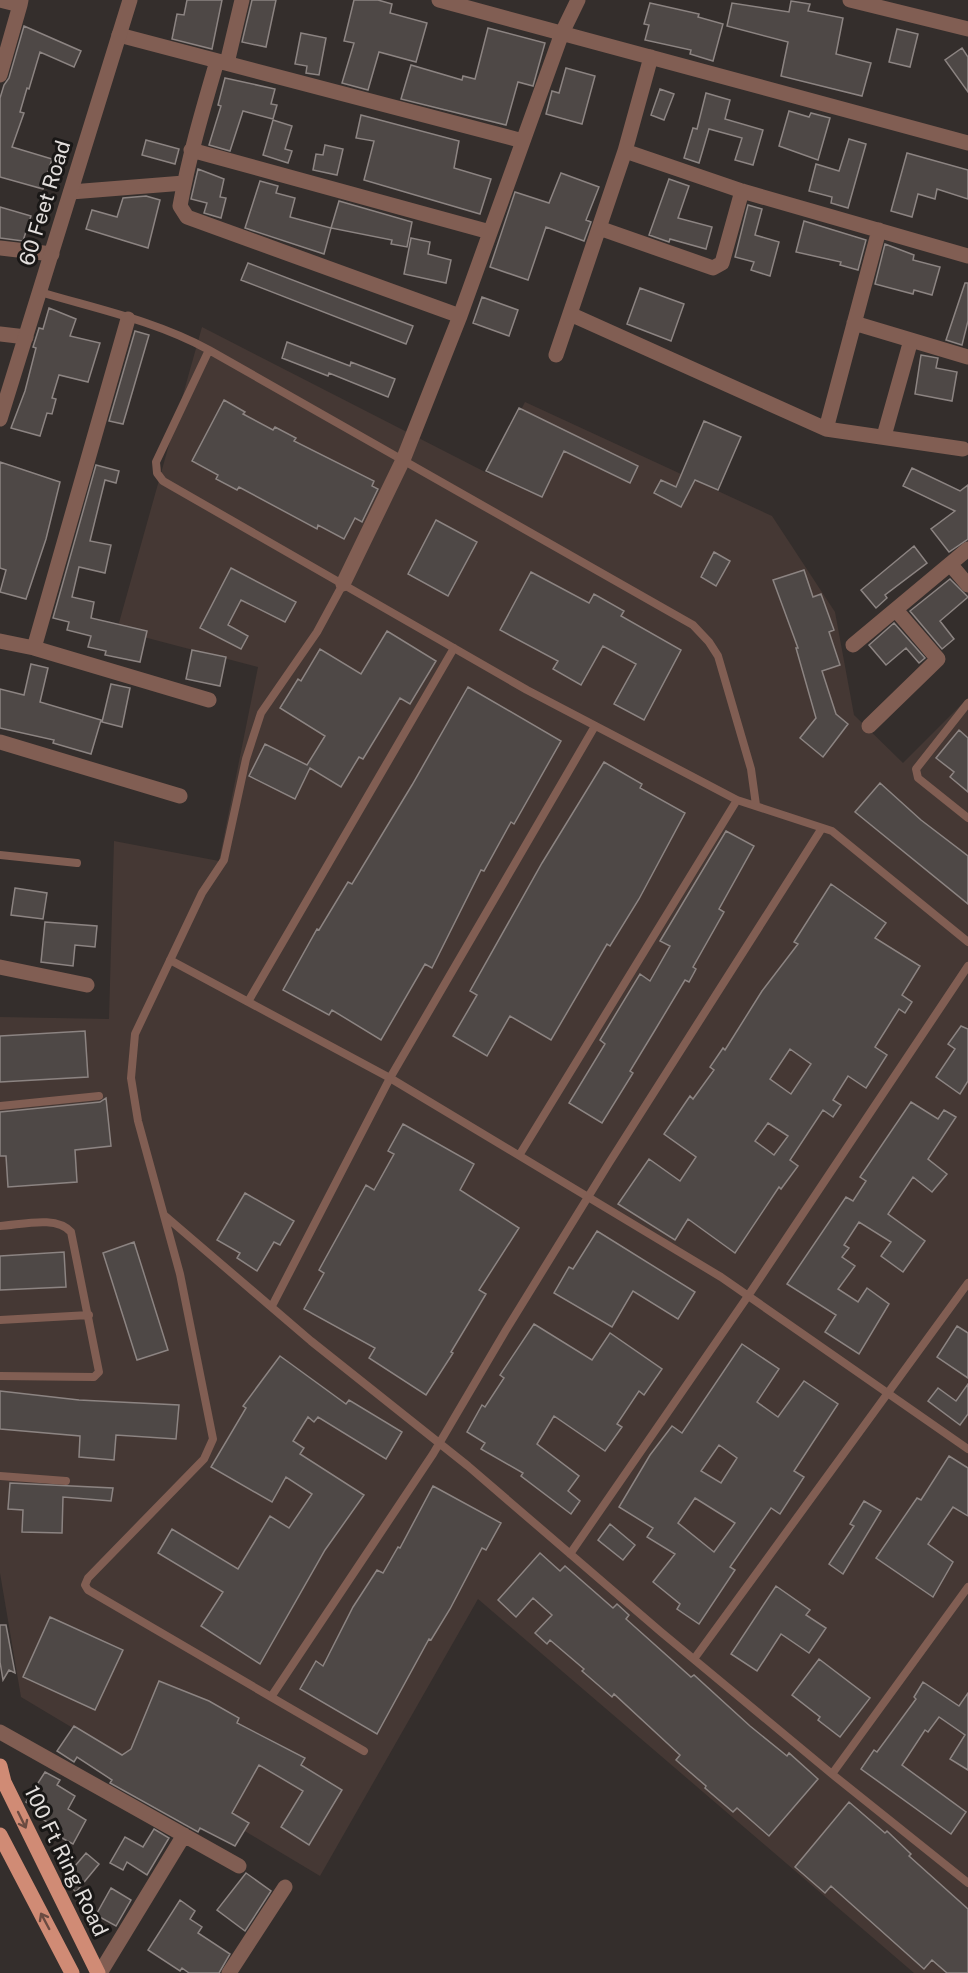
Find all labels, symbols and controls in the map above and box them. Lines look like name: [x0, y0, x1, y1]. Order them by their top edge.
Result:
street label: 60 Feet Road: [14, 137, 75, 268]
street label: 100 Ft Ring Road: [19, 1781, 114, 1940]
one-way arrow: [17, 1810, 29, 1828]
one-way arrow: [39, 1913, 50, 1931]

